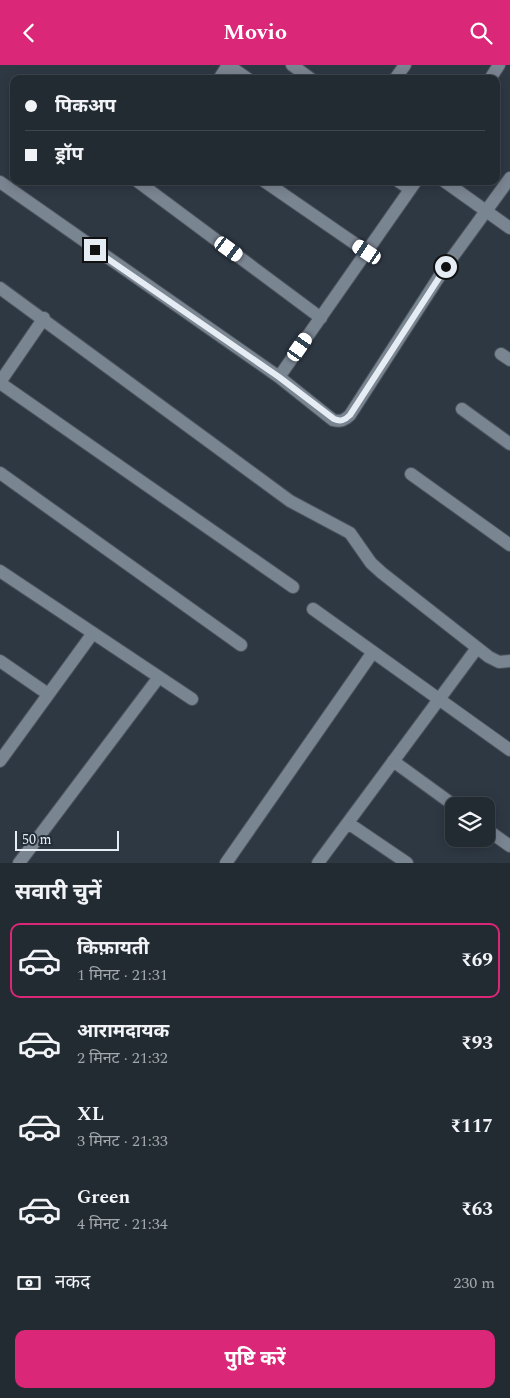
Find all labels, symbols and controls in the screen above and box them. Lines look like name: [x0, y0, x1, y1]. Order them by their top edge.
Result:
text: Movio: [223, 16, 287, 49]
icon: back: [15, 19, 43, 47]
icon: search: [467, 19, 495, 47]
text: पिकअप: [55, 92, 116, 121]
text: ड्रॉप: [55, 140, 83, 169]
car: [212, 234, 245, 264]
car: [350, 237, 383, 267]
route end: [84, 239, 106, 261]
route start: [435, 256, 457, 278]
car: [285, 330, 314, 364]
map controls: [445, 797, 495, 847]
button: layers: [445, 797, 495, 847]
scale bar: [15, 828, 119, 851]
text: 50 m: [22, 829, 52, 850]
text: सवारी चुनें: [15, 876, 101, 909]
text: किफ़ायती: [77, 934, 149, 963]
icon: car: [17, 938, 62, 983]
text: ₹69: [461, 946, 493, 975]
text: 1 मिनट · 21:31: [77, 963, 168, 987]
text: आरामदायक: [77, 1017, 169, 1046]
icon: car: [17, 1021, 62, 1066]
text: ₹93: [461, 1029, 493, 1058]
text: 2 मिनट · 21:32: [77, 1046, 168, 1070]
text: XL: [77, 1100, 104, 1129]
icon: car: [17, 1104, 62, 1149]
text: ₹117: [450, 1112, 493, 1141]
text: 3 मिनट · 21:33: [77, 1129, 168, 1153]
text: Green: [77, 1183, 130, 1212]
icon: car: [17, 1187, 62, 1232]
text: ₹63: [461, 1195, 493, 1224]
text: 4 मिनट · 21:34: [77, 1212, 168, 1236]
text: नकद: [55, 1268, 90, 1297]
icon: cash: [15, 1269, 43, 1297]
text: 230 m: [453, 1271, 495, 1295]
button: पुष्टि करें: [15, 1330, 495, 1388]

